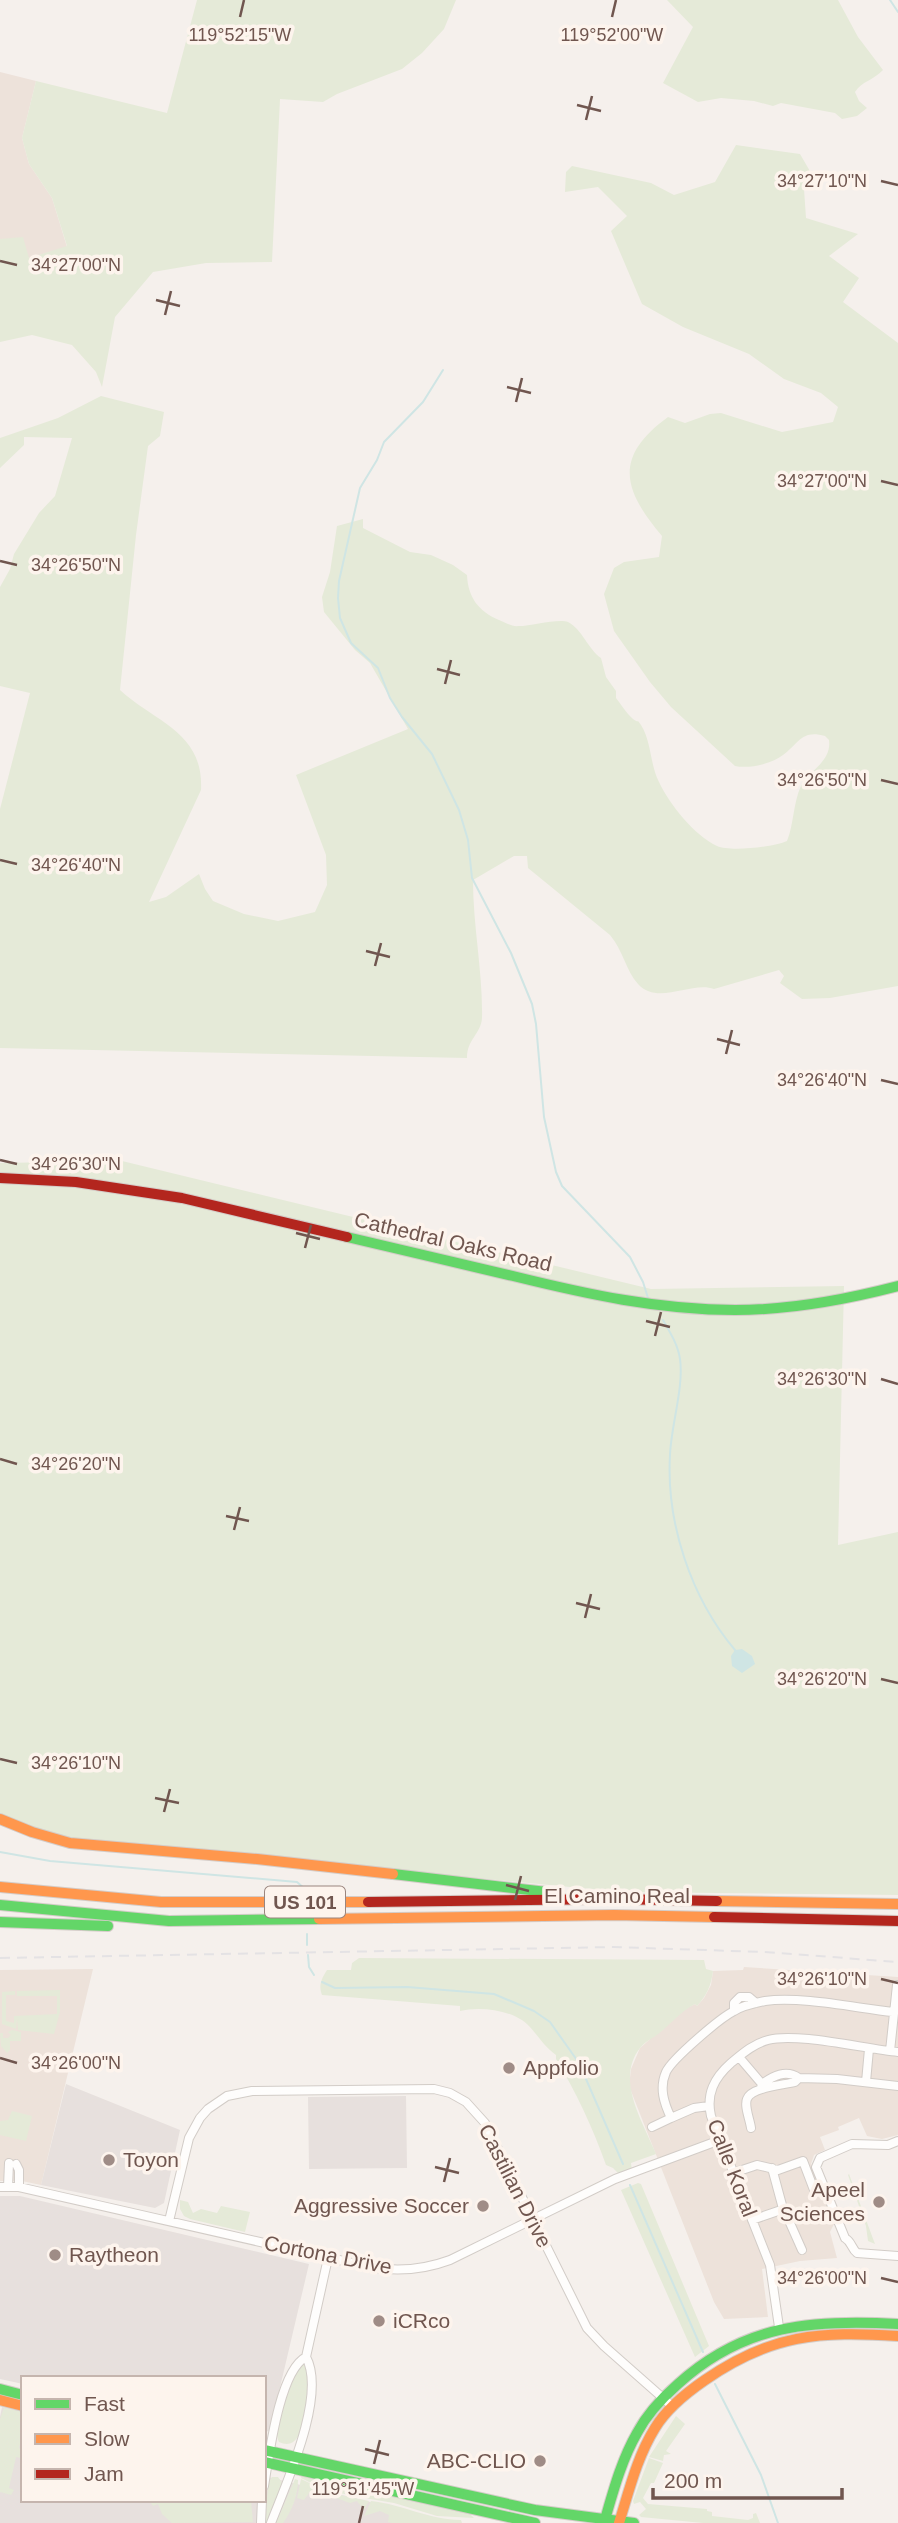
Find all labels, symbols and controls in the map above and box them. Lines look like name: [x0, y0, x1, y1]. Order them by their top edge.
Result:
text: 119°52'15"W: [189, 25, 291, 45]
text: 119°52'00"W: [561, 25, 663, 45]
text: 34°27'10"N: [777, 171, 867, 191]
text: 34°27'00"N: [31, 255, 121, 275]
text: 34°27'00"N: [777, 471, 867, 491]
text: 34°26'50"N: [31, 555, 121, 575]
text: 34°26'50"N: [777, 770, 867, 790]
text: 34°26'40"N: [31, 855, 121, 875]
text: 34°26'40"N: [777, 1070, 867, 1090]
text: 34°26'30"N: [31, 1154, 121, 1174]
street label: Cathedral Oaks Road: [352, 1208, 554, 1275]
text: 34°26'30"N: [777, 1369, 867, 1389]
text: 34°26'20"N: [31, 1454, 121, 1474]
text: 34°26'20"N: [777, 1669, 867, 1689]
text: 34°26'10"N: [31, 1753, 121, 1773]
street label: El Camino Real: [544, 1884, 690, 1907]
road number: US 101: [265, 1886, 345, 1918]
text: 34°26'10"N: [777, 1969, 867, 1989]
text: 34°26'00"N: [31, 2053, 121, 2073]
place label: Appfolio: [523, 2056, 599, 2079]
marker: Appfolio: [501, 2060, 517, 2076]
street label: Calle Koral: [703, 2116, 762, 2220]
street label: Castilian Drive: [474, 2120, 556, 2251]
place label: Toyon: [123, 2148, 179, 2171]
marker: Toyon: [101, 2152, 117, 2168]
place label: Apeel Sciences: [780, 2178, 865, 2225]
place label: Aggressive Soccer: [294, 2194, 469, 2217]
marker: Apeel Sciences: [871, 2194, 887, 2210]
marker: Aggressive Soccer: [475, 2198, 491, 2214]
street label: Cortona Drive: [262, 2231, 394, 2278]
place label: Raytheon: [69, 2243, 159, 2266]
marker: Raytheon: [47, 2247, 63, 2263]
text: 34°26'00"N: [777, 2268, 867, 2288]
place label: iCRco: [393, 2309, 450, 2332]
marker: iCRco: [371, 2313, 387, 2329]
legend: [21, 2376, 266, 2502]
text: Fast: [84, 2392, 125, 2415]
text: Slow: [84, 2427, 130, 2450]
place label: ABC-CLIO: [427, 2449, 526, 2472]
marker: ABC-CLIO: [532, 2453, 548, 2469]
scale bar: [653, 2456, 842, 2500]
text: Jam: [84, 2462, 124, 2485]
text: 200 m: [664, 2469, 722, 2492]
text: 119°51'45"W: [312, 2479, 414, 2499]

